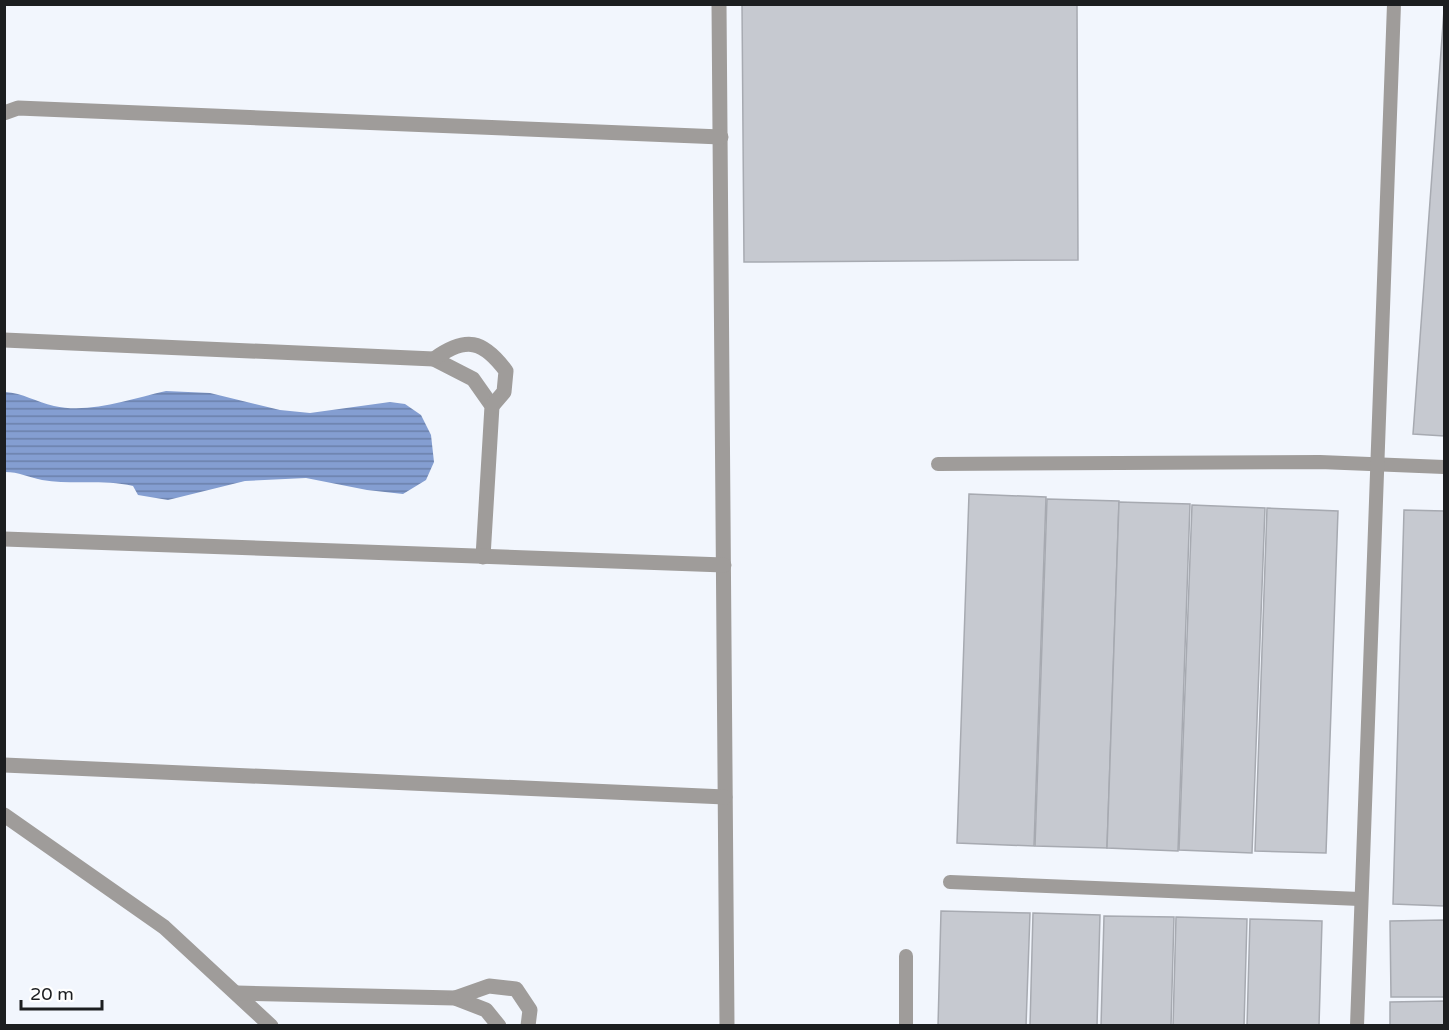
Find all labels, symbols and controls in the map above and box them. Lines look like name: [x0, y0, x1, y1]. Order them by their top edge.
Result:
scale bar: [21, 973, 102, 1011]
text: 20 m: [30, 983, 74, 1005]

